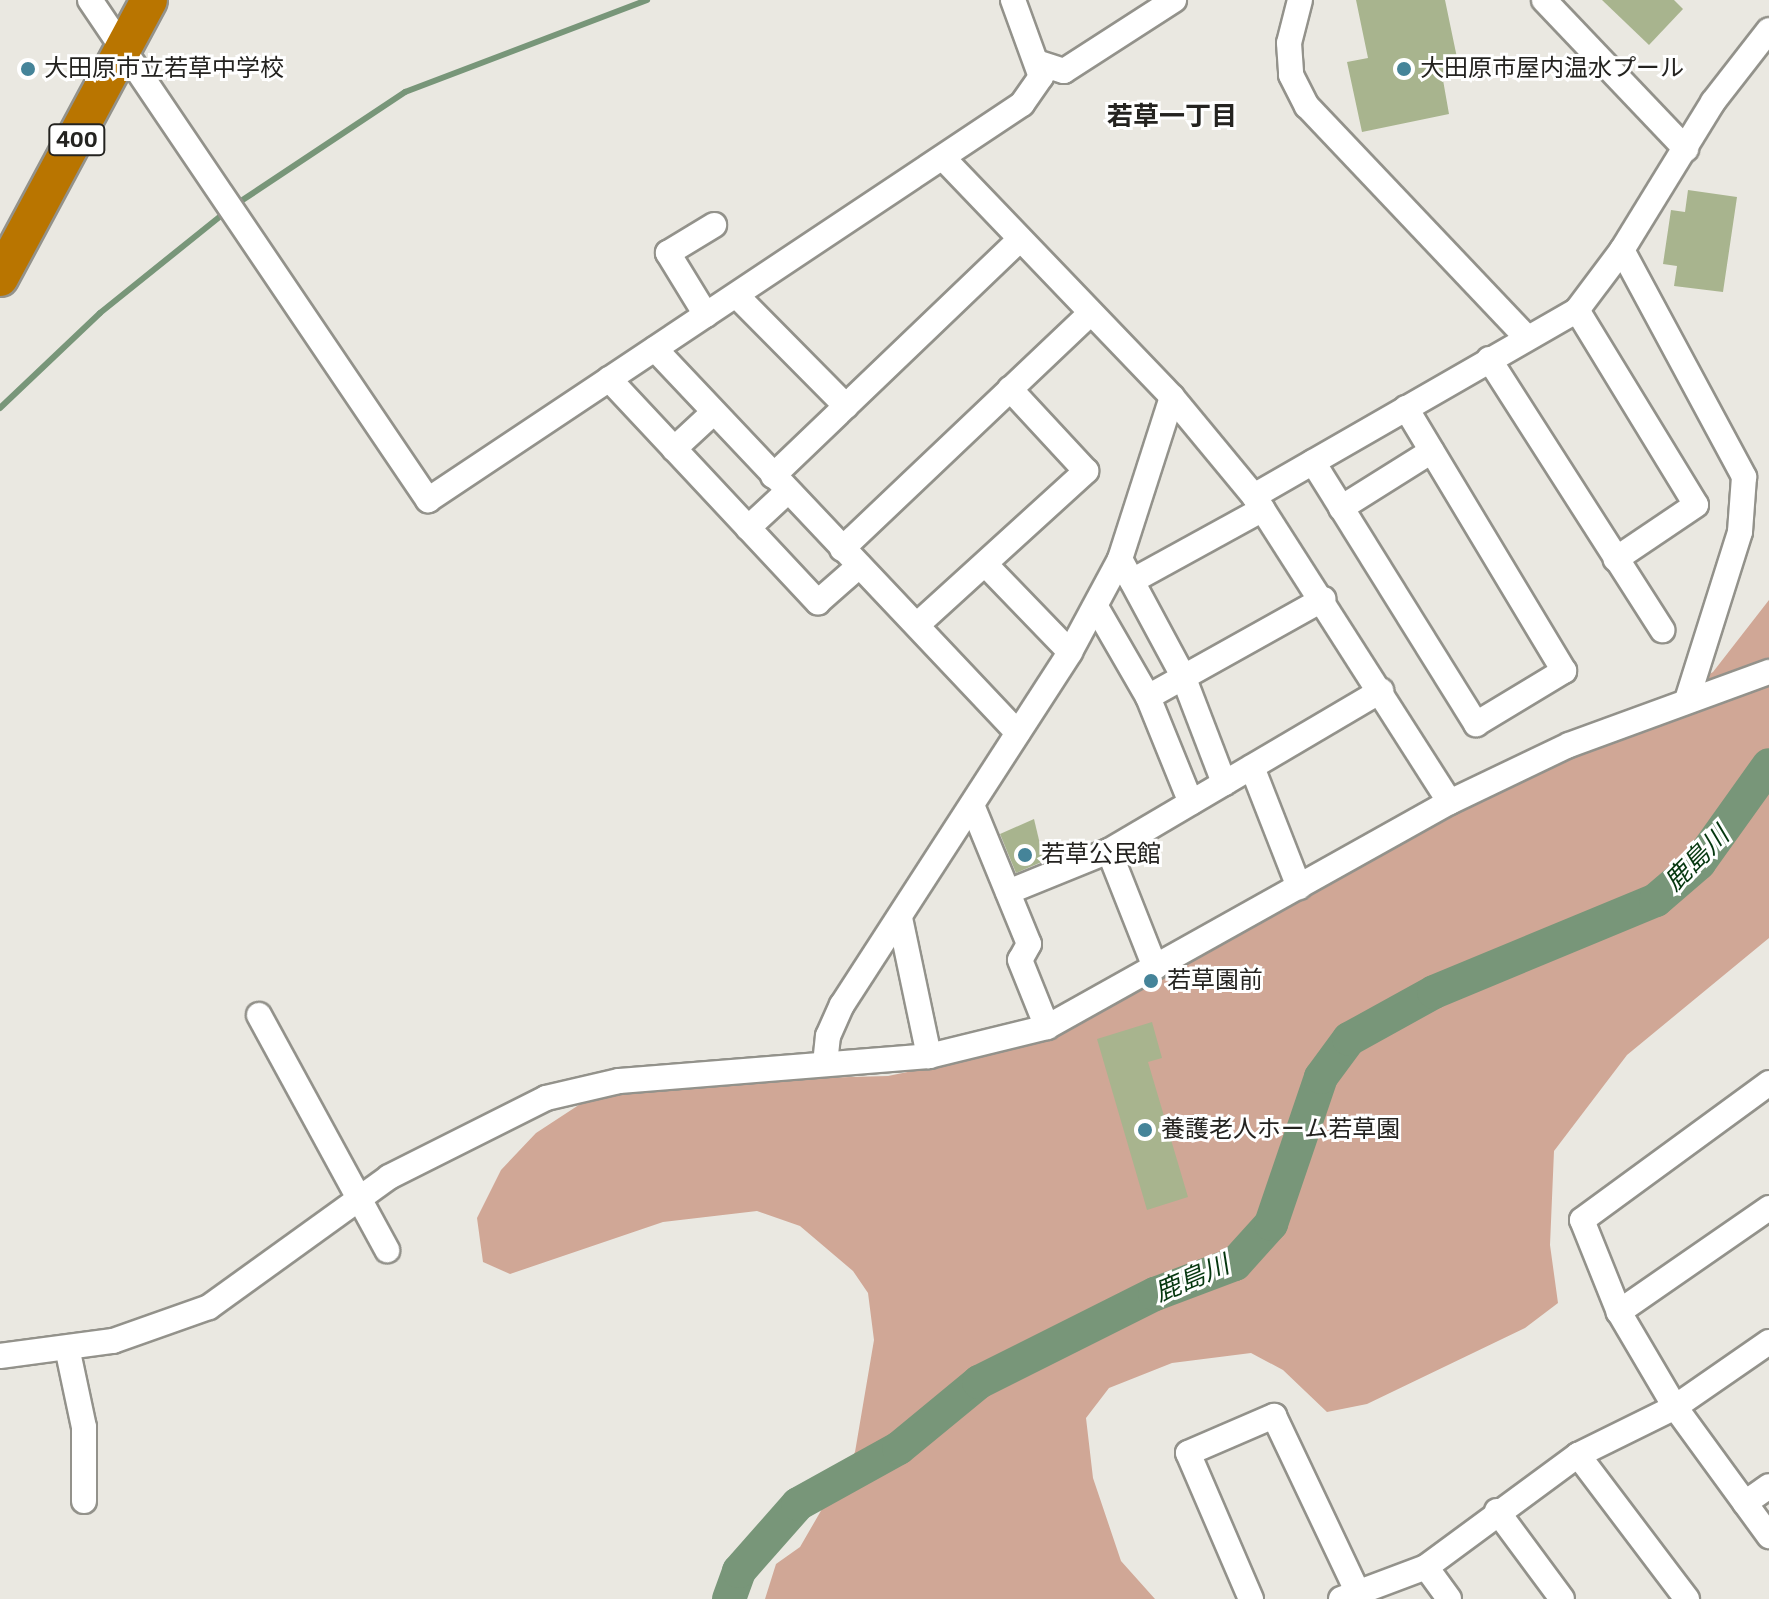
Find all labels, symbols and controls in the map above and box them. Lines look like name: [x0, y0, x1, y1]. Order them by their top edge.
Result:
place label: 大田原市立若草中学校: [44, 55, 284, 83]
place label: 大田原市屋内温水プール: [1420, 55, 1684, 83]
marker: 大田原市立若草中学校: [19, 60, 37, 78]
marker: 大田原市屋内温水プール: [1395, 60, 1413, 78]
district label: 若草一丁目: [1107, 101, 1237, 133]
road number: 400: [47, 122, 107, 158]
water label: 鹿島川: [1658, 820, 1736, 898]
place label: 若草公民館: [1041, 841, 1161, 869]
marker: 若草公民館: [1016, 846, 1034, 864]
place label: 若草園前: [1167, 967, 1263, 995]
marker: 若草園前: [1142, 972, 1160, 990]
place label: 養護老人ホーム若草園: [1161, 1116, 1401, 1144]
marker: 養護老人ホーム若草園: [1136, 1121, 1154, 1139]
water label: 鹿島川: [1150, 1249, 1234, 1309]

